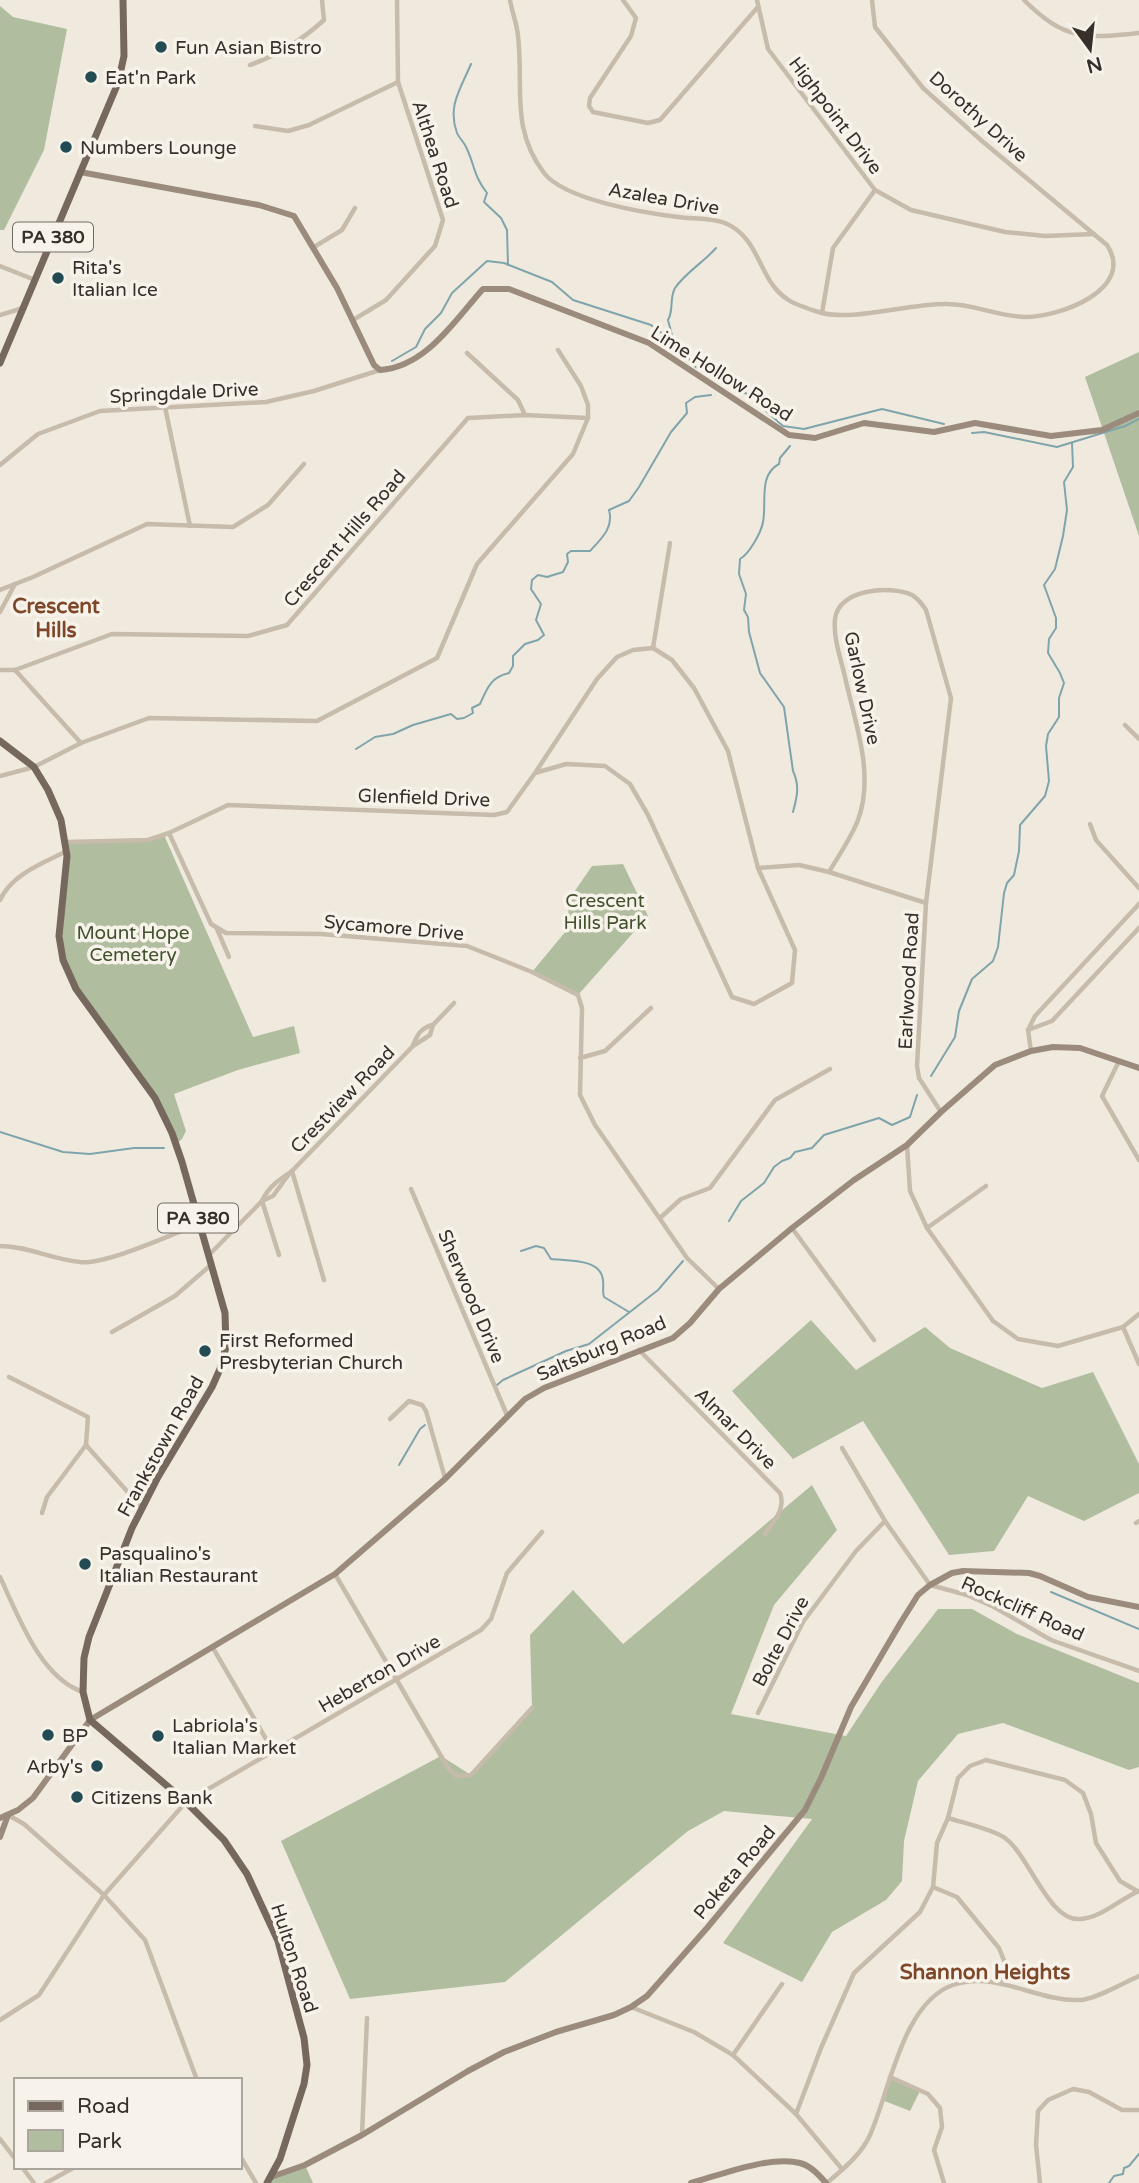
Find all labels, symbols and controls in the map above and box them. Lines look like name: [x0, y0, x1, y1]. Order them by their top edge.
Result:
north arrow: [1055, 14, 1125, 84]
place label: Fun Asian Bistro: [175, 37, 322, 59]
marker: Fun Asian Bistro: [153, 39, 169, 55]
text: N: [1084, 52, 1104, 77]
street label: Highpoint Drive: [784, 53, 886, 179]
place label: Eat'n Park: [105, 67, 196, 89]
street label: Dorothy Drive: [925, 67, 1032, 167]
marker: Eat'n Park: [83, 69, 99, 85]
street label: Althea Road: [407, 98, 463, 211]
place label: Numbers Lounge: [80, 137, 237, 159]
marker: Numbers Lounge: [58, 139, 74, 155]
street label: Azalea Drive: [607, 178, 721, 220]
road number: PA 380: [13, 222, 93, 251]
place label: Rita's Italian Ice: [72, 257, 158, 301]
marker: Rita's Italian Ice: [50, 270, 66, 286]
street label: Lime Hollow Road: [646, 321, 796, 426]
street label: Springdale Drive: [109, 378, 259, 408]
street label: Crescent Hills Road: [279, 466, 410, 612]
district label: Crescent Hills: [12, 594, 100, 643]
street label: Garlow Drive: [839, 630, 885, 747]
street label: Glenfield Drive: [357, 785, 491, 811]
park label: Crescent Hills Park: [564, 890, 647, 934]
street label: Sycamore Drive: [323, 911, 465, 945]
street label: Earlwood Road: [894, 912, 924, 1050]
park label: Mount Hope Cemetery: [76, 922, 190, 966]
street label: Crestview Road: [286, 1042, 399, 1158]
road number: PA 380: [158, 1204, 238, 1232]
street label: Sherwood Drive: [433, 1226, 509, 1366]
street label: Saltsburg Road: [533, 1312, 670, 1386]
place label: First Reformed Presbyterian Church: [219, 1330, 403, 1374]
marker: First Reformed Presbyterian Church: [197, 1343, 213, 1359]
street label: Frankstown Road: [113, 1372, 209, 1521]
street label: Almar Drive: [690, 1383, 781, 1474]
place label: Pasqualino's Italian Restaurant: [99, 1543, 258, 1587]
marker: Pasqualino's Italian Restaurant: [77, 1556, 93, 1572]
street label: Rockcliff Road: [958, 1572, 1088, 1646]
street label: Bolte Drive: [748, 1593, 814, 1690]
street label: Heberton Drive: [315, 1630, 444, 1718]
place label: Labriola's Italian Market: [172, 1715, 296, 1759]
place label: BP: [62, 1725, 88, 1747]
marker: BP: [40, 1727, 56, 1743]
marker: Labriola's Italian Market: [150, 1728, 166, 1744]
place label: Arby's: [26, 1756, 83, 1778]
marker: Arby's: [89, 1758, 105, 1774]
place label: Citizens Bank: [91, 1787, 213, 1809]
marker: Citizens Bank: [69, 1789, 85, 1805]
street label: Poketa Road: [689, 1821, 780, 1924]
street label: Hulton Road: [266, 1901, 322, 2016]
district label: Shannon Heights: [900, 1960, 1070, 1985]
legend: [14, 2078, 242, 2169]
text: Road: [77, 2094, 130, 2119]
text: Park: [77, 2129, 122, 2154]

